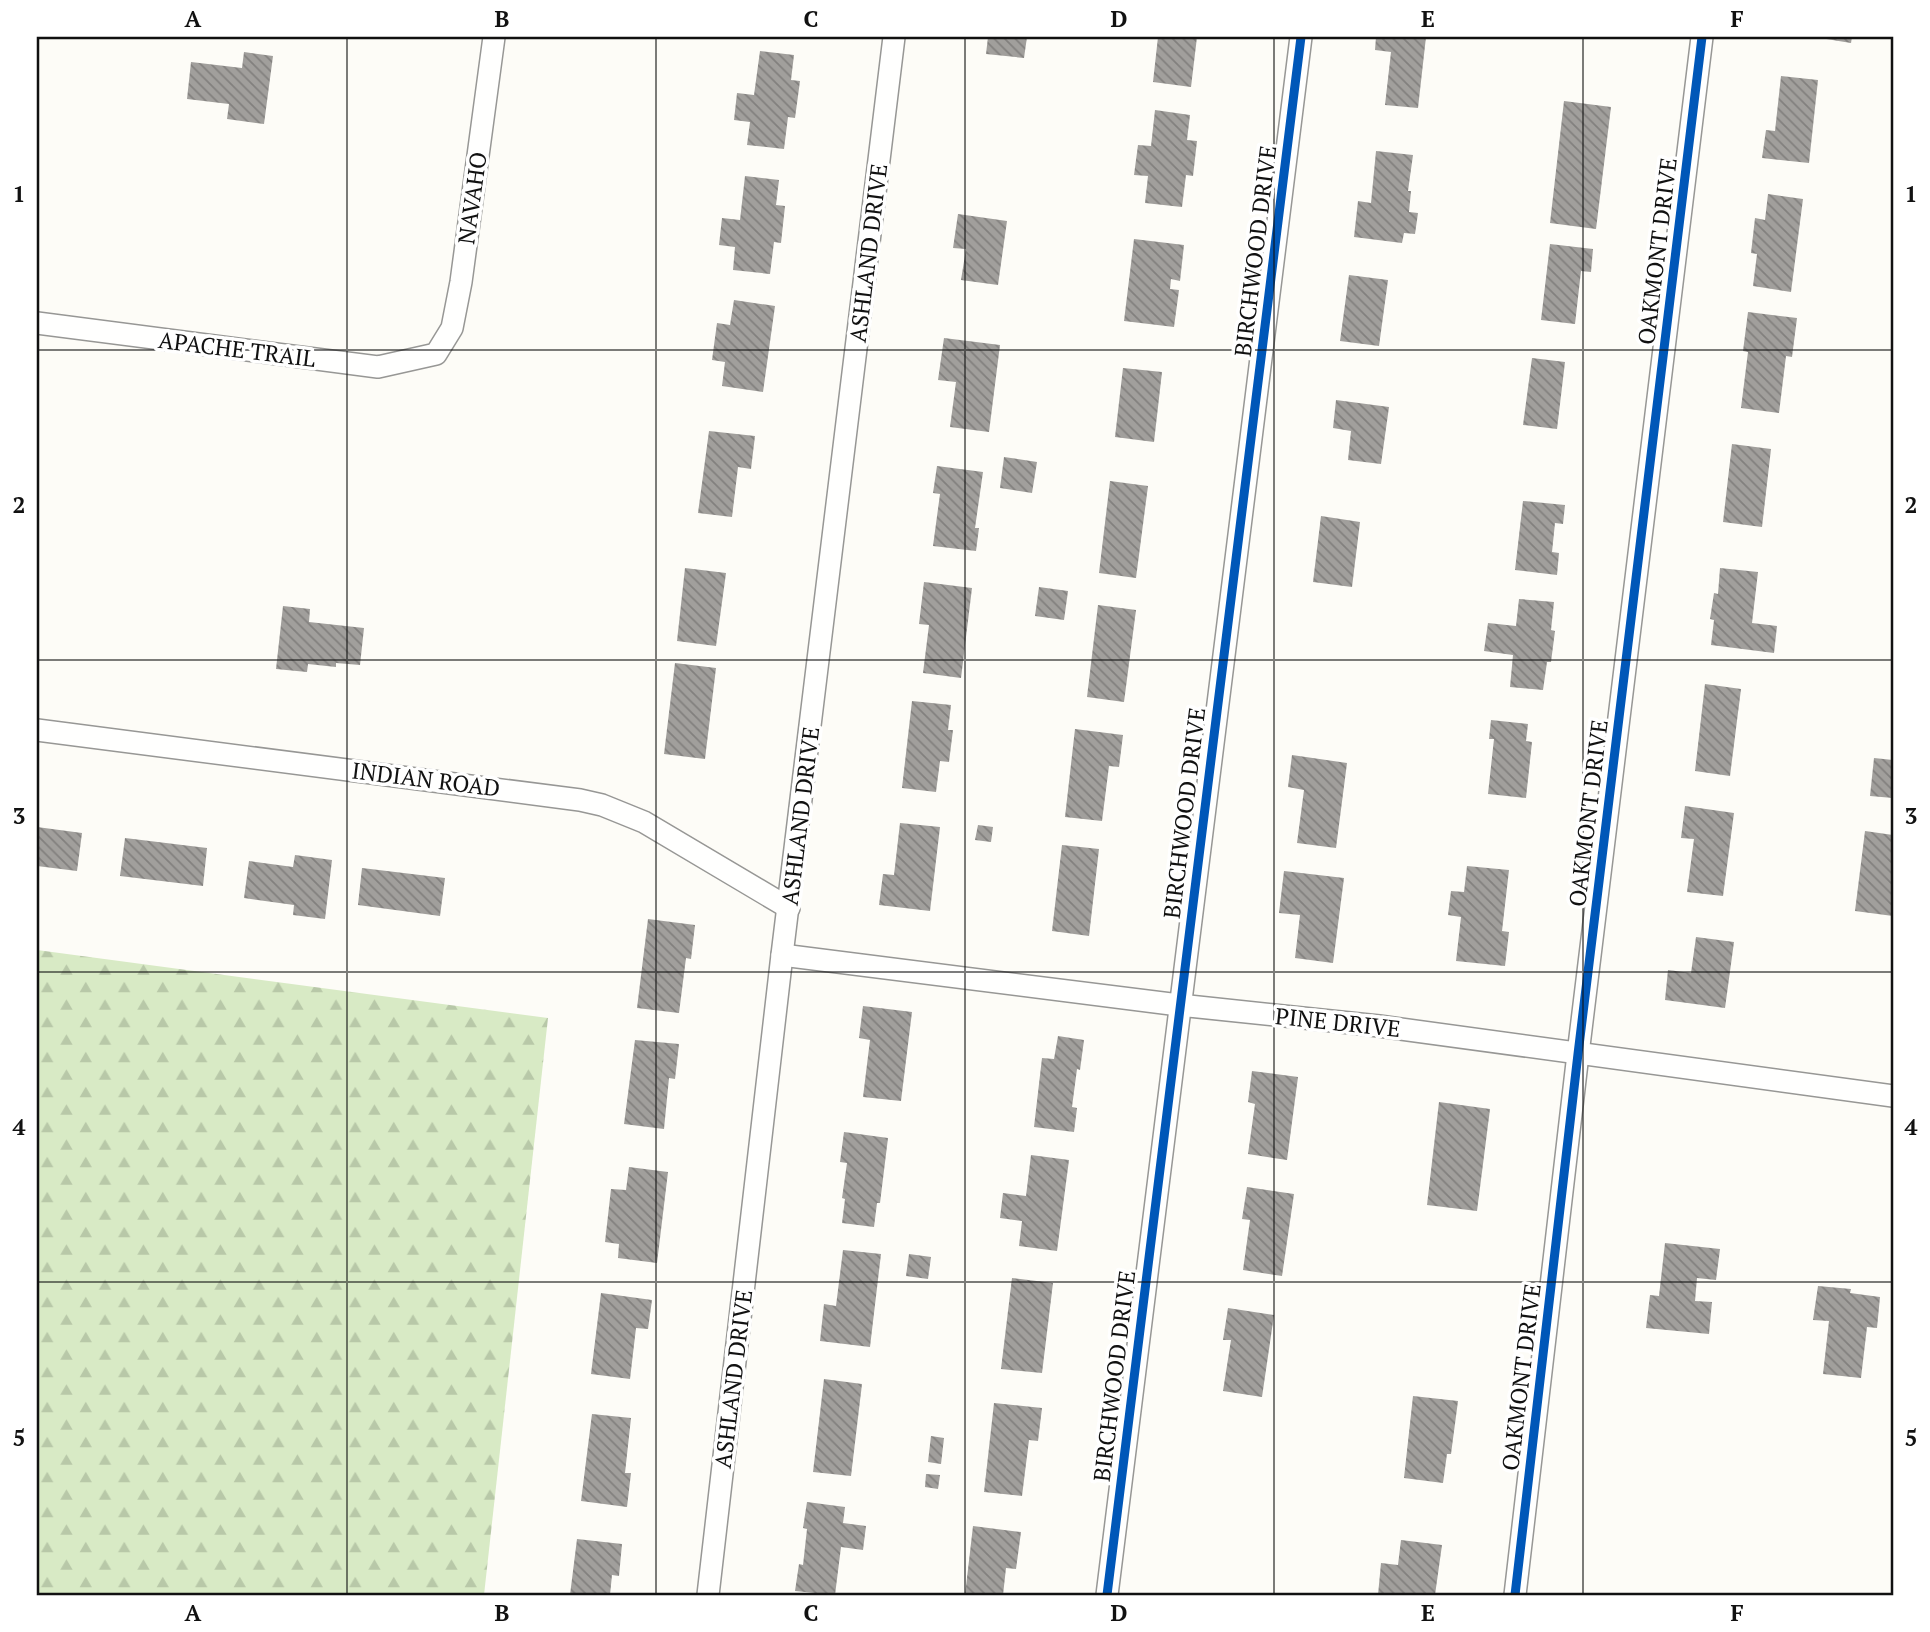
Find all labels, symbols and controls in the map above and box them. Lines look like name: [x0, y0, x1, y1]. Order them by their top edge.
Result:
text: A: [185, 3, 202, 34]
text: B: [495, 3, 510, 34]
text: C: [804, 3, 819, 34]
text: D: [1111, 3, 1128, 34]
text: E: [1421, 3, 1435, 34]
text: F: [1730, 3, 1744, 34]
street label: BIRCHWOOD DRIVE: [1227, 144, 1283, 358]
street label: NAVAHO: [450, 150, 494, 246]
street label: OAKMONT DRIVE: [1630, 156, 1684, 346]
street label: ASHLAND DRIVE: [842, 162, 894, 344]
text: 1: [13, 178, 26, 209]
text: 1: [1905, 178, 1918, 209]
street label: APACHE TRAIL: [157, 324, 318, 374]
text: 2: [13, 489, 26, 520]
text: 2: [1905, 489, 1918, 520]
street label: BIRCHWOOD DRIVE: [1156, 706, 1212, 920]
street label: OAKMONT DRIVE: [1561, 718, 1615, 908]
street label: ASHLAND DRIVE: [774, 725, 826, 907]
street label: INDIAN ROAD: [350, 755, 502, 803]
text: 3: [13, 800, 26, 831]
text: 3: [1905, 800, 1918, 831]
street label: PINE DRIVE: [1274, 1000, 1402, 1044]
text: 4: [13, 1111, 26, 1142]
text: 4: [1905, 1111, 1918, 1142]
street label: BIRCHWOOD DRIVE: [1086, 1269, 1142, 1483]
street label: OAKMONT DRIVE: [1494, 1282, 1548, 1472]
street label: ASHLAND DRIVE: [707, 1288, 759, 1470]
text: 5: [13, 1422, 26, 1453]
text: 5: [1905, 1422, 1918, 1453]
text: A: [185, 1597, 202, 1628]
text: B: [495, 1597, 510, 1628]
text: C: [804, 1597, 819, 1628]
text: D: [1111, 1597, 1128, 1628]
text: E: [1421, 1597, 1435, 1628]
text: F: [1730, 1597, 1744, 1628]

